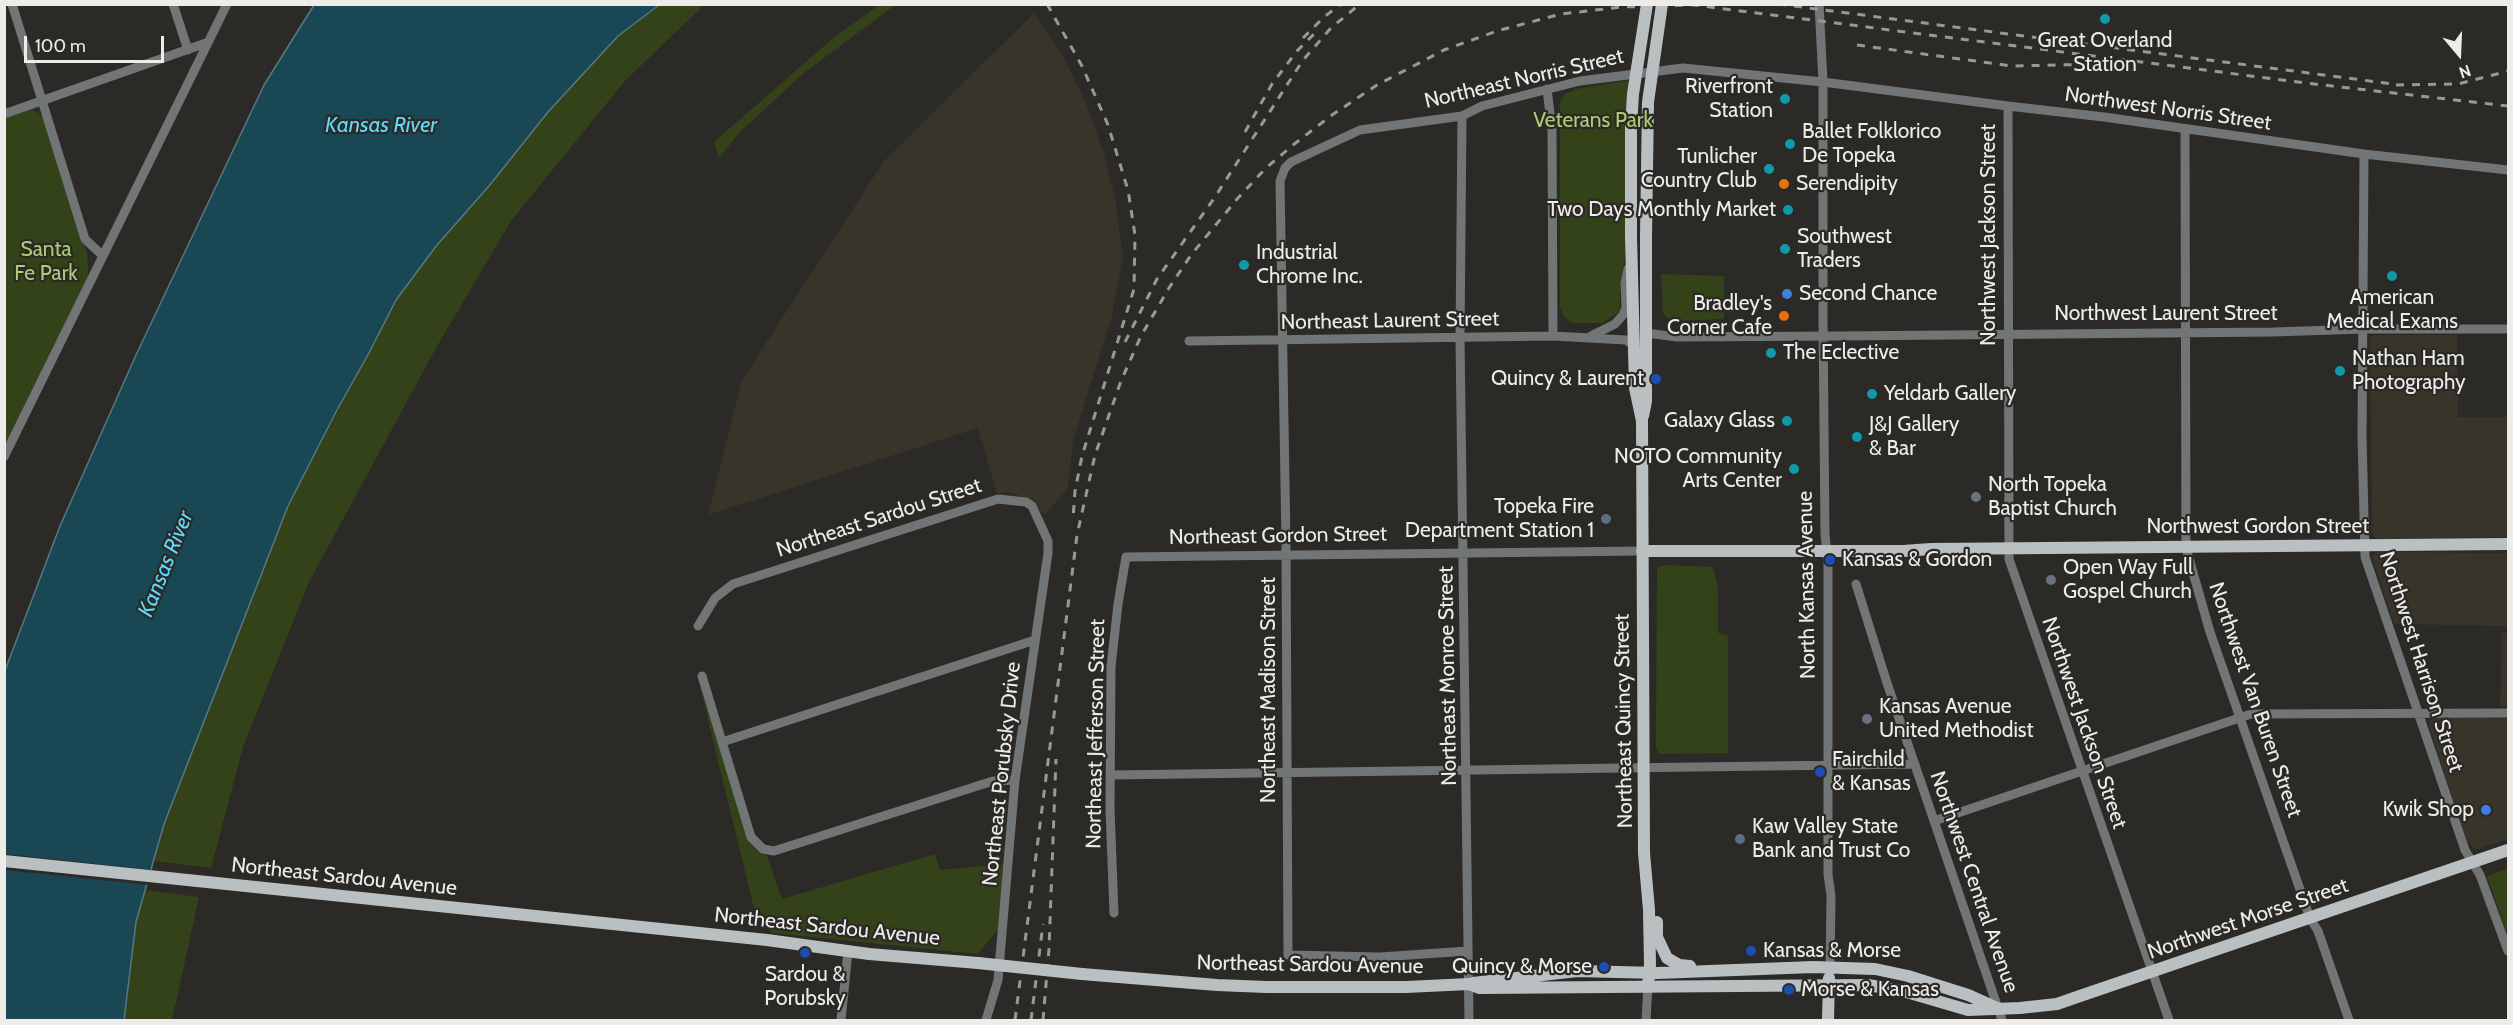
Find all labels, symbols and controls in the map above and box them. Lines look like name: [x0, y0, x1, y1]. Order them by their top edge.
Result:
marker: Great Overland Station: [2098, 12, 2112, 26]
scale bar: [27, 24, 166, 62]
north arrow: [2429, 24, 2489, 84]
place label: Great Overland Station: [2038, 28, 2172, 78]
text: 100 m: [35, 35, 86, 57]
street label: Northeast Norris Street: [1422, 44, 1626, 114]
text: N: [2457, 61, 2473, 82]
place label: Riverfront Station: [1685, 74, 1773, 124]
street label: Northwest Norris Street: [2063, 82, 2273, 136]
marker: Riverfront Station: [1778, 92, 1792, 106]
park label: Veterans Park: [1533, 108, 1653, 134]
water label: Kansas River: [325, 113, 437, 139]
place label: Ballet Folklorico De Topeka: [1802, 119, 1941, 169]
street label: Northwest Jackson Street: [1976, 124, 2002, 346]
marker: Ballet Folklorico De Topeka: [1783, 137, 1797, 151]
place label: Tunlicher Country Club: [1641, 144, 1757, 194]
marker: Tunlicher Country Club: [1762, 162, 1776, 176]
place label: Serendipity: [1796, 171, 1898, 197]
marker: Serendipity: [1777, 177, 1791, 191]
place label: Two Days Monthly Market: [1547, 197, 1776, 223]
marker: Two Days Monthly Market: [1781, 203, 1795, 217]
place label: Southwest Traders: [1797, 224, 1892, 274]
park label: Santa Fe Park: [14, 237, 78, 287]
place label: Industrial Chrome Inc.: [1256, 240, 1363, 290]
marker: Southwest Traders: [1778, 242, 1792, 256]
marker: Industrial Chrome Inc.: [1237, 258, 1251, 272]
marker: American Medical Exams: [2385, 269, 2399, 283]
place label: Second Chance: [1799, 281, 1937, 307]
place label: American Medical Exams: [2326, 285, 2458, 335]
marker: Second Chance: [1780, 287, 1794, 301]
place label: Bradley's Corner Cafe: [1667, 291, 1772, 341]
street label: Northwest Laurent Street: [2054, 301, 2278, 327]
street label: Northeast Laurent Street: [1281, 306, 1499, 336]
marker: Bradley's Corner Cafe: [1777, 309, 1791, 323]
place label: The Eclective: [1783, 340, 1899, 366]
marker: The Eclective: [1764, 346, 1778, 360]
place label: Nathan Ham Photography: [2352, 346, 2466, 396]
marker: Nathan Ham Photography: [2333, 364, 2347, 378]
place label: Quincy & Laurent: [1491, 366, 1644, 392]
marker: Quincy & Laurent: [1649, 372, 1663, 386]
place label: Yeldarb Gallery: [1884, 381, 2016, 407]
marker: Yeldarb Gallery: [1865, 387, 1879, 401]
place label: Galaxy Glass: [1664, 408, 1775, 434]
place label: J&J Gallery & Bar: [1869, 412, 1959, 462]
marker: Galaxy Glass: [1780, 414, 1794, 428]
marker: J&J Gallery & Bar: [1850, 430, 1864, 444]
place label: NOTO Community Arts Center: [1614, 444, 1782, 494]
marker: NOTO Community Arts Center: [1787, 462, 1801, 476]
place label: North Topeka Baptist Church: [1988, 472, 2117, 522]
street label: Northeast Sardou Street: [773, 473, 985, 563]
marker: North Topeka Baptist Church: [1969, 490, 1983, 504]
street label: North Kansas Avenue: [1793, 491, 1821, 679]
place label: Topeka Fire Department Station 1: [1405, 494, 1594, 544]
water label: Kansas River: [133, 507, 199, 621]
marker: Topeka Fire Department Station 1: [1599, 512, 1613, 526]
street label: Northwest Gordon Street: [2147, 514, 2369, 540]
street label: Northeast Gordon Street: [1169, 521, 1387, 551]
place label: Kansas & Gordon: [1842, 547, 1992, 573]
street label: Northwest Harrison Street: [2373, 549, 2469, 775]
marker: Kansas & Gordon: [1823, 553, 1837, 567]
place label: Open Way Full Gospel Church: [2063, 555, 2193, 605]
street label: Northeast Monroe Street: [1433, 566, 1463, 786]
marker: Open Way Full Gospel Church: [2044, 573, 2058, 587]
street label: Northeast Madison Street: [1256, 577, 1282, 803]
street label: Northwest Van Buren Street: [2203, 579, 2307, 821]
street label: Northeast Quincy Street: [1610, 614, 1638, 828]
street label: Northwest Jackson Street: [2036, 614, 2132, 832]
street label: Northeast Jefferson Street: [1081, 619, 1111, 849]
street label: Northeast Porubsky Drive: [978, 661, 1026, 887]
place label: Kansas Avenue United Methodist: [1879, 694, 2034, 744]
marker: Kansas Avenue United Methodist: [1860, 712, 1874, 726]
place label: Fairchild & Kansas: [1832, 747, 1911, 797]
marker: Fairchild & Kansas: [1813, 765, 1827, 779]
street label: Northwest Central Avenue: [1924, 768, 2024, 996]
place label: Kwik Shop: [2382, 797, 2474, 823]
marker: Kwik Shop: [2479, 803, 2493, 817]
place label: Kaw Valley State Bank and Trust Co: [1752, 814, 1910, 864]
marker: Kaw Valley State Bank and Trust Co: [1733, 832, 1747, 846]
street label: Northeast Sardou Avenue: [230, 853, 458, 901]
street label: Northwest Morse Street: [2144, 873, 2352, 965]
street label: Northeast Sardou Avenue: [713, 903, 941, 951]
place label: Kansas & Morse: [1763, 938, 1901, 964]
marker: Kansas & Morse: [1744, 944, 1758, 958]
marker: Sardou & Porubsky: [798, 946, 812, 960]
street label: Northeast Sardou Avenue: [1196, 950, 1424, 980]
place label: Quincy & Morse: [1452, 954, 1592, 980]
marker: Quincy & Morse: [1597, 960, 1611, 974]
place label: Sardou & Porubsky: [764, 962, 846, 1012]
place label: Morse & Kansas: [1801, 977, 1939, 1003]
marker: Morse & Kansas: [1782, 983, 1796, 997]

